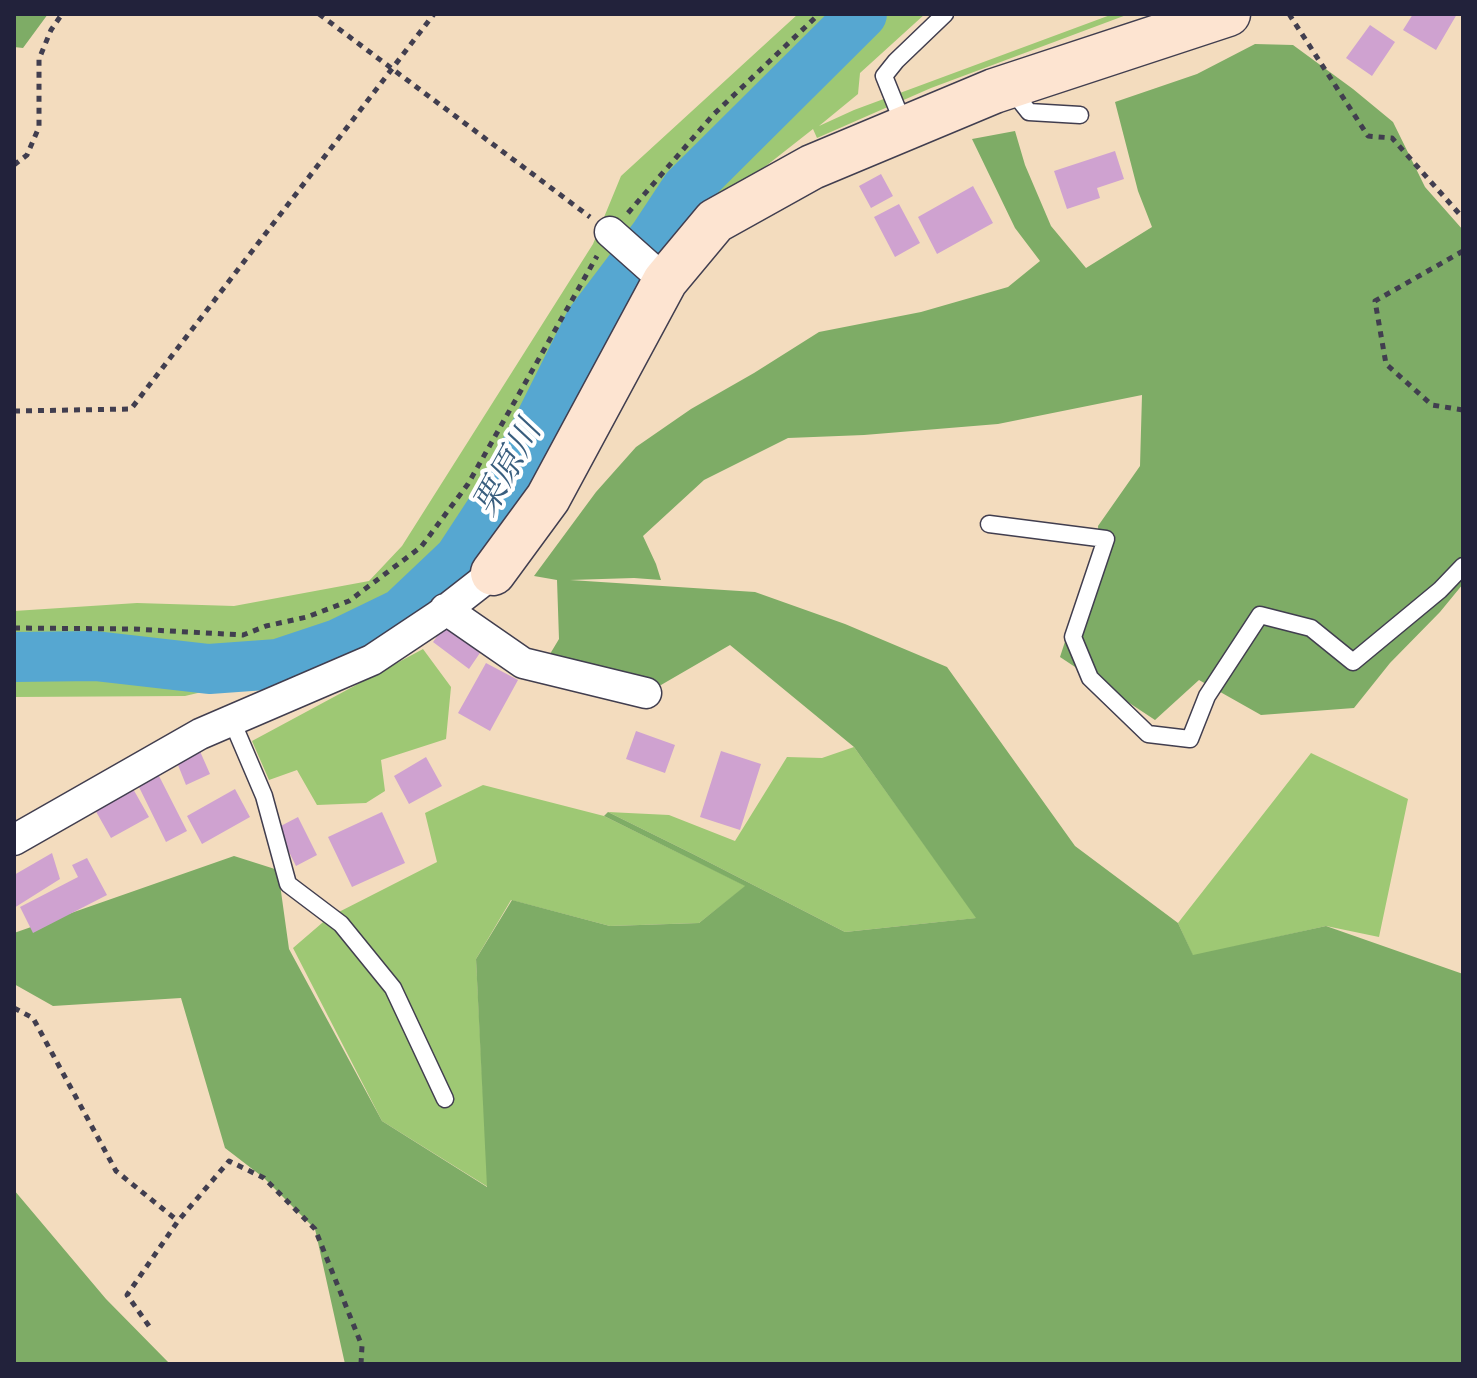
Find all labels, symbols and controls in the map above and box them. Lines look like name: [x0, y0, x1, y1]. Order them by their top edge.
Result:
water label: 栗原川: [468, 416, 554, 524]

